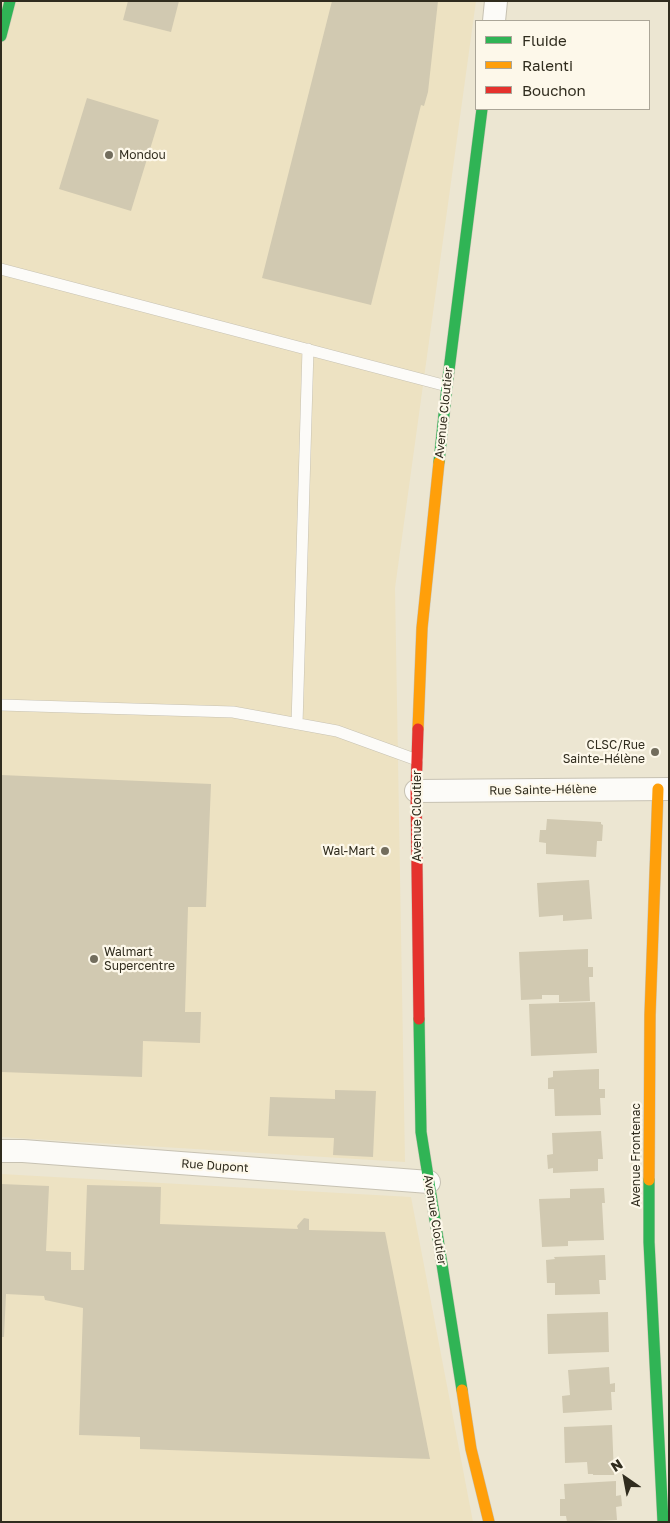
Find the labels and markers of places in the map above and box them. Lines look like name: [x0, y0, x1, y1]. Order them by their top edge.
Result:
place label: Mondou: [119, 148, 166, 162]
marker: Mondou: [103, 149, 115, 161]
place label: CLSC/Rue Sainte-Hélène: [563, 738, 645, 766]
marker: CLSC/Rue Sainte-Hélène: [649, 746, 661, 758]
place label: Wal-Mart: [322, 844, 375, 858]
marker: Wal-Mart: [379, 845, 391, 857]
place label: Walmart Supercentre: [104, 945, 175, 973]
marker: Walmart Supercentre: [88, 953, 100, 965]

